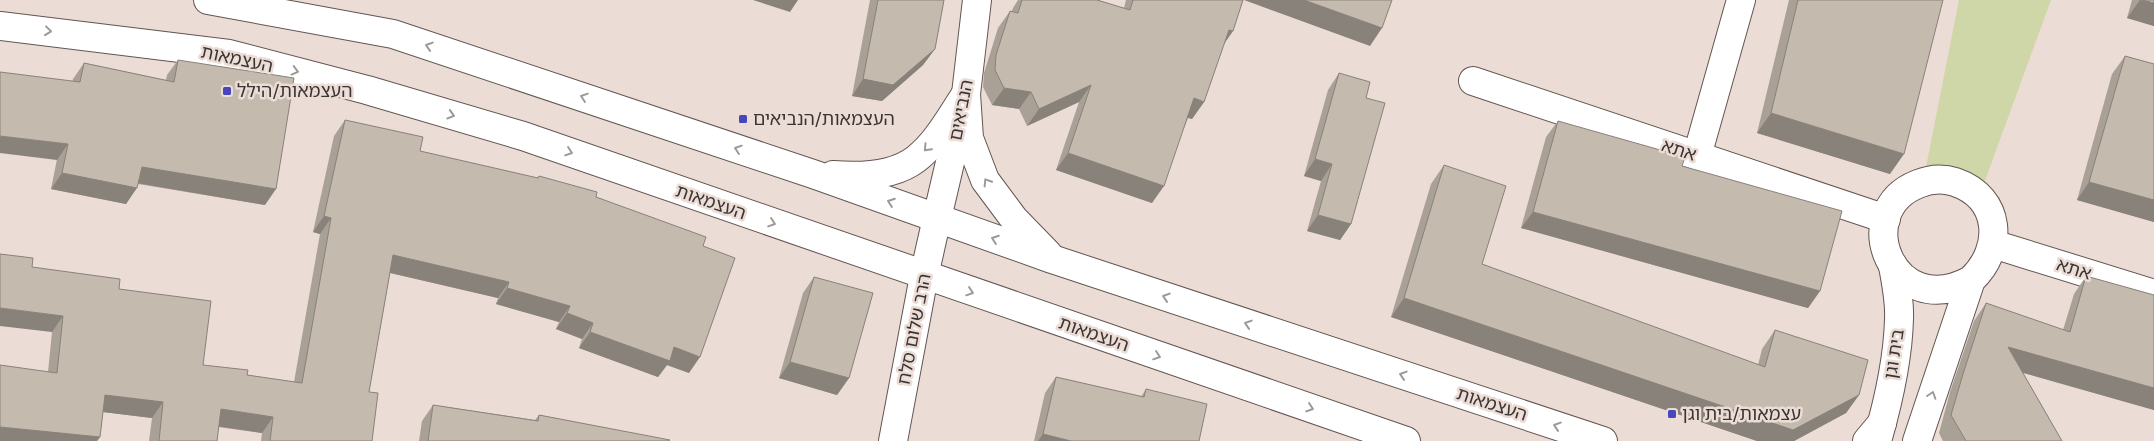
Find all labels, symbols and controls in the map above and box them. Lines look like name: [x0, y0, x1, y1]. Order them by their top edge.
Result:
one-way arrow: [45, 25, 53, 36]
street label: העצמאות: [199, 40, 275, 78]
one-way arrow: [426, 42, 434, 52]
one-way arrow: [290, 65, 299, 76]
street label: הנביאים: [943, 77, 979, 143]
place label: העצמאות/הילל: [237, 79, 352, 103]
marker: העצמאות/הילל: [221, 85, 233, 97]
one-way arrow: [580, 93, 589, 103]
place label: העצמאות/הנביאים: [753, 107, 895, 131]
one-way arrow: [447, 110, 455, 120]
marker: העצמאות/הנביאים: [737, 113, 749, 125]
street label: אתא: [1659, 133, 1699, 167]
one-way arrow: [924, 142, 933, 151]
one-way arrow: [734, 145, 743, 155]
one-way arrow: [564, 147, 572, 157]
one-way arrow: [984, 178, 994, 187]
street label: העצמאות: [673, 179, 749, 225]
one-way arrow: [888, 198, 896, 208]
one-way arrow: [767, 217, 775, 227]
one-way arrow: [992, 235, 1000, 245]
street label: אתא: [2054, 252, 2094, 286]
street label: הרב שלום סלח: [891, 271, 937, 387]
one-way arrow: [965, 286, 974, 296]
one-way arrow: [1162, 292, 1170, 302]
street label: העצמאות: [1056, 311, 1132, 357]
one-way arrow: [1245, 320, 1253, 330]
street label: בית וגן: [1878, 327, 1910, 381]
one-way arrow: [1152, 350, 1160, 360]
one-way arrow: [1399, 371, 1407, 381]
street label: העצמאות: [1454, 381, 1530, 427]
one-way arrow: [1927, 391, 1937, 399]
place label: עצמאות/בית וגן: [1682, 402, 1801, 426]
one-way arrow: [1306, 403, 1314, 413]
marker: עצמאות/בית וגן: [1666, 408, 1678, 420]
one-way arrow: [1553, 421, 1562, 431]

